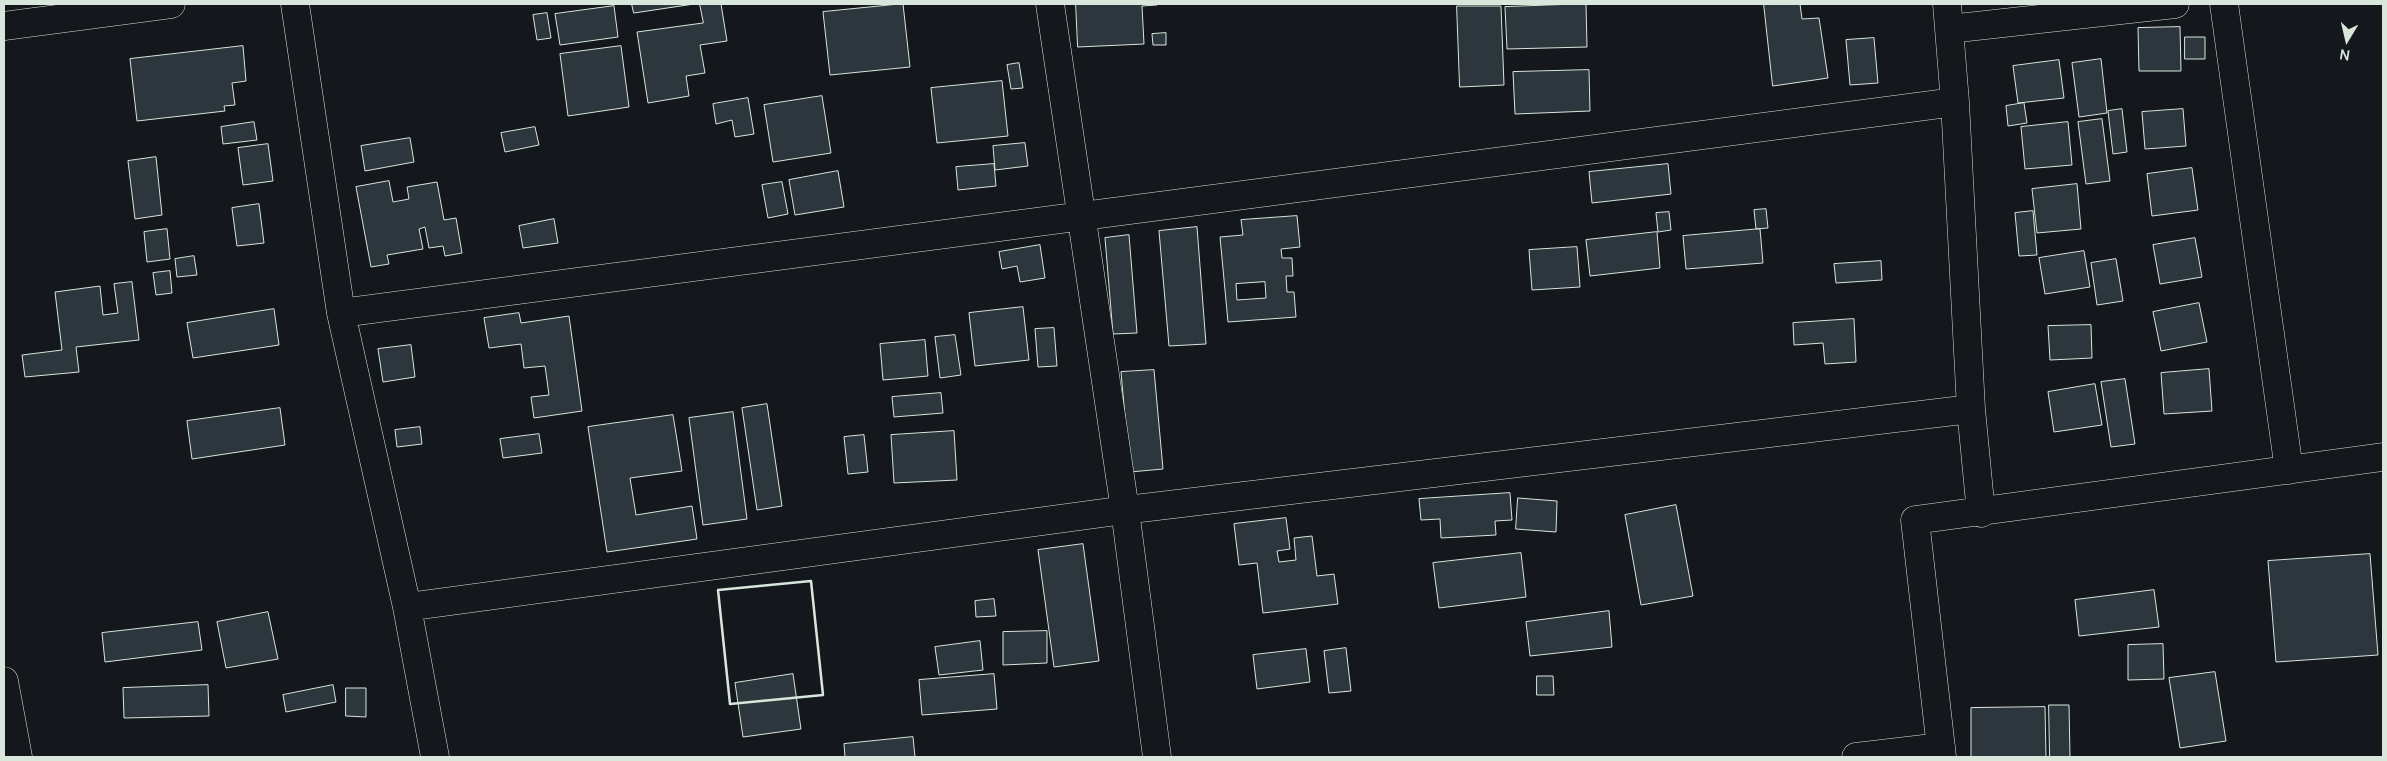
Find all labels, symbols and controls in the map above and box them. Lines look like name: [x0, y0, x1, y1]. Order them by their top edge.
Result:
north arrow: [2322, 15, 2372, 65]
text: N: [2338, 45, 2351, 65]

